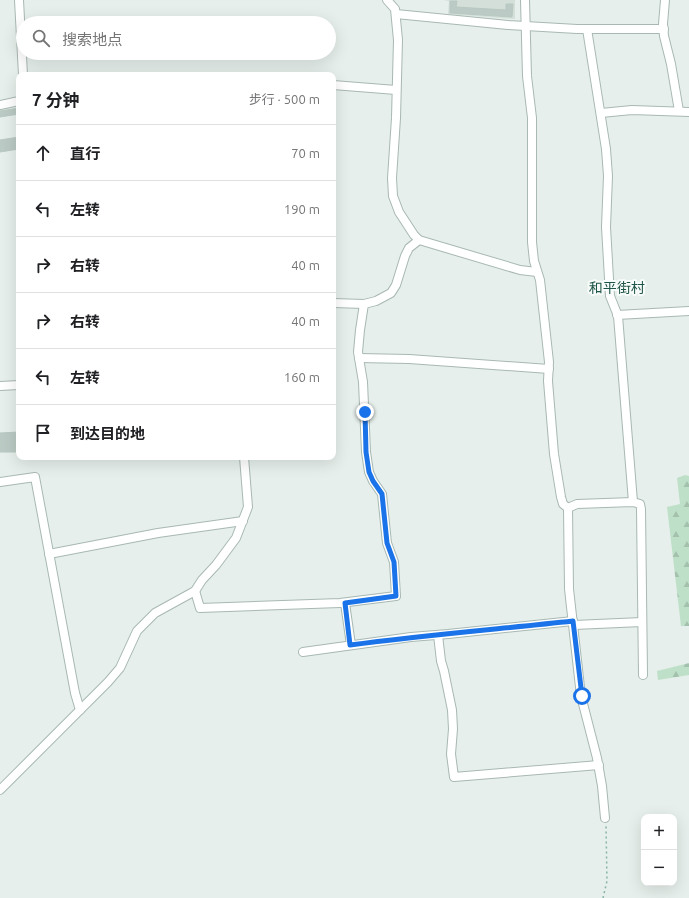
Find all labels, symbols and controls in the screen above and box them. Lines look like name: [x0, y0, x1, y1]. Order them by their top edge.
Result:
search box: [16, 16, 336, 60]
icon: search: [30, 27, 52, 49]
text: 搜索地点: [62, 31, 122, 48]
text: 7 分钟: [32, 90, 80, 109]
text: 步行 · 500 m: [249, 92, 320, 106]
icon: ahead: [32, 142, 54, 164]
text: 直行: [70, 145, 100, 162]
text: 70 m: [291, 146, 320, 160]
icon: left: [32, 198, 54, 220]
text: 左转: [70, 201, 100, 218]
text: 190 m: [284, 202, 320, 216]
icon: right: [32, 254, 54, 276]
text: 右转: [70, 257, 100, 274]
text: 40 m: [291, 258, 320, 272]
district label: 和平街村: [589, 280, 645, 296]
icon: right: [32, 310, 54, 332]
text: 右转: [70, 313, 100, 330]
text: 40 m: [291, 314, 320, 328]
icon: left: [32, 366, 54, 388]
text: 左转: [70, 369, 100, 386]
text: 160 m: [284, 370, 320, 384]
route end: [356, 403, 374, 421]
icon: arrive: [32, 422, 54, 444]
text: 到达目的地: [70, 425, 145, 442]
route start: [573, 687, 591, 705]
map controls: [641, 814, 677, 886]
button: +: [641, 814, 677, 850]
button: −: [641, 850, 677, 886]

